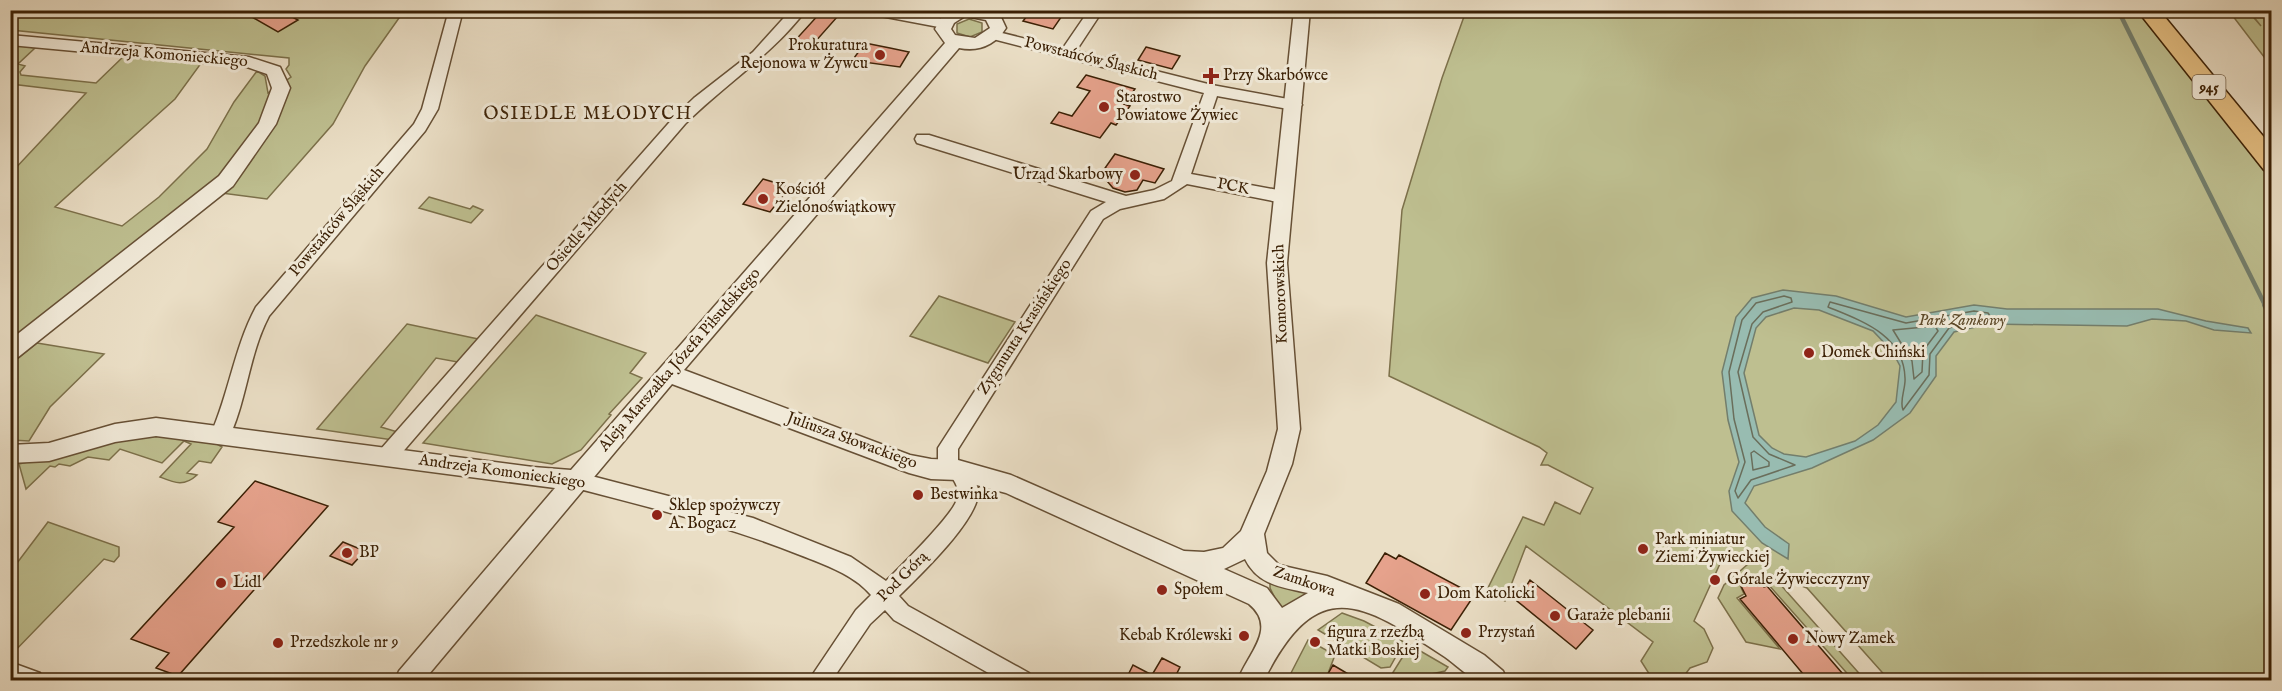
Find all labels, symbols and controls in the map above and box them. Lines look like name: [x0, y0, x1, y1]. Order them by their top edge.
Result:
street label: Powstańców Śląskich: [1022, 31, 1161, 85]
place label: Prokuratura Rejonowa w Żywcu: [740, 36, 868, 74]
street label: Andrzeja Komonieckiego: [78, 38, 249, 72]
marker: Prokuratura Rejonowa w Żywcu: [873, 48, 887, 62]
place label: Przy Skarbówce: [1223, 66, 1328, 86]
marker: Przy Skarbówce: [1204, 69, 1218, 83]
road number: 945: [2192, 75, 2226, 99]
place label: Starostwo Powiatowe Żywiec: [1116, 88, 1238, 126]
marker: Starostwo Powiatowe Żywiec: [1097, 100, 1111, 114]
district label: OSIEDLE MŁODYCH: [483, 103, 693, 126]
street label: Powstańców Śląskich: [284, 161, 389, 281]
place label: Urząd Skarbowy: [1013, 165, 1123, 185]
marker: Urząd Skarbowy: [1128, 168, 1142, 182]
street label: PCK: [1215, 174, 1251, 200]
street label: Osiedle Młodych: [542, 177, 632, 276]
place label: Kościół Zielonoświątkowy: [775, 180, 896, 218]
marker: Kościół Zielonoświątkowy: [756, 192, 770, 206]
street label: Komorowskich: [1269, 243, 1293, 344]
street label: Zygmunta Krasińskiego: [974, 255, 1077, 399]
street label: Aleja Marszałka Józefa Piłsudskiego: [594, 264, 765, 457]
park label: Park Zamkowy: [1918, 311, 2007, 331]
place label: Domek Chiński: [1821, 343, 1925, 363]
marker: Domek Chiński: [1802, 346, 1816, 360]
street label: Juliusza Słowackiego: [782, 407, 920, 474]
street label: Andrzeja Komonieckiego: [416, 450, 587, 494]
place label: Bestwinka: [930, 485, 998, 505]
marker: Bestwinka: [911, 488, 925, 502]
place label: Sklep spożywczy A. Bogacz: [668, 496, 780, 534]
marker: Sklep spożywczy A. Bogacz: [650, 508, 664, 522]
place label: Park miniatur Ziemi Żywieckiej: [1655, 530, 1770, 568]
marker: Park miniatur Ziemi Żywieckiej: [1636, 542, 1650, 556]
place label: BP: [359, 543, 379, 563]
marker: BP: [340, 546, 354, 560]
street label: Pod Górą: [873, 547, 933, 607]
street label: Zamkowa: [1270, 562, 1338, 602]
place label: Górale Żywiecczyzny: [1727, 568, 1870, 590]
place label: Lidl: [233, 573, 262, 593]
marker: Górale Żywiecczyzny: [1708, 573, 1722, 587]
marker: Lidl: [214, 576, 228, 590]
place label: Społem: [1174, 580, 1223, 600]
marker: Społem: [1155, 583, 1169, 597]
place label: Dom Katolicki: [1437, 584, 1535, 604]
marker: Dom Katolicki: [1418, 587, 1432, 601]
place label: Garaże plebanii: [1567, 606, 1670, 626]
marker: Garaże plebanii: [1548, 609, 1562, 623]
place label: figura z rzeźbą Matki Boskiej: [1327, 623, 1425, 661]
place label: Przystań: [1478, 623, 1535, 643]
place label: Kebab Królewski: [1119, 626, 1232, 646]
marker: Przystań: [1459, 626, 1473, 640]
marker: Kebab Królewski: [1237, 629, 1251, 643]
place label: Nowy Zamek: [1805, 629, 1896, 649]
marker: Nowy Zamek: [1786, 632, 1800, 646]
place label: Przedszkole nr 9: [290, 633, 398, 653]
marker: figura z rzeźbą Matki Boskiej: [1308, 635, 1322, 649]
marker: Przedszkole nr 9: [271, 636, 285, 650]

